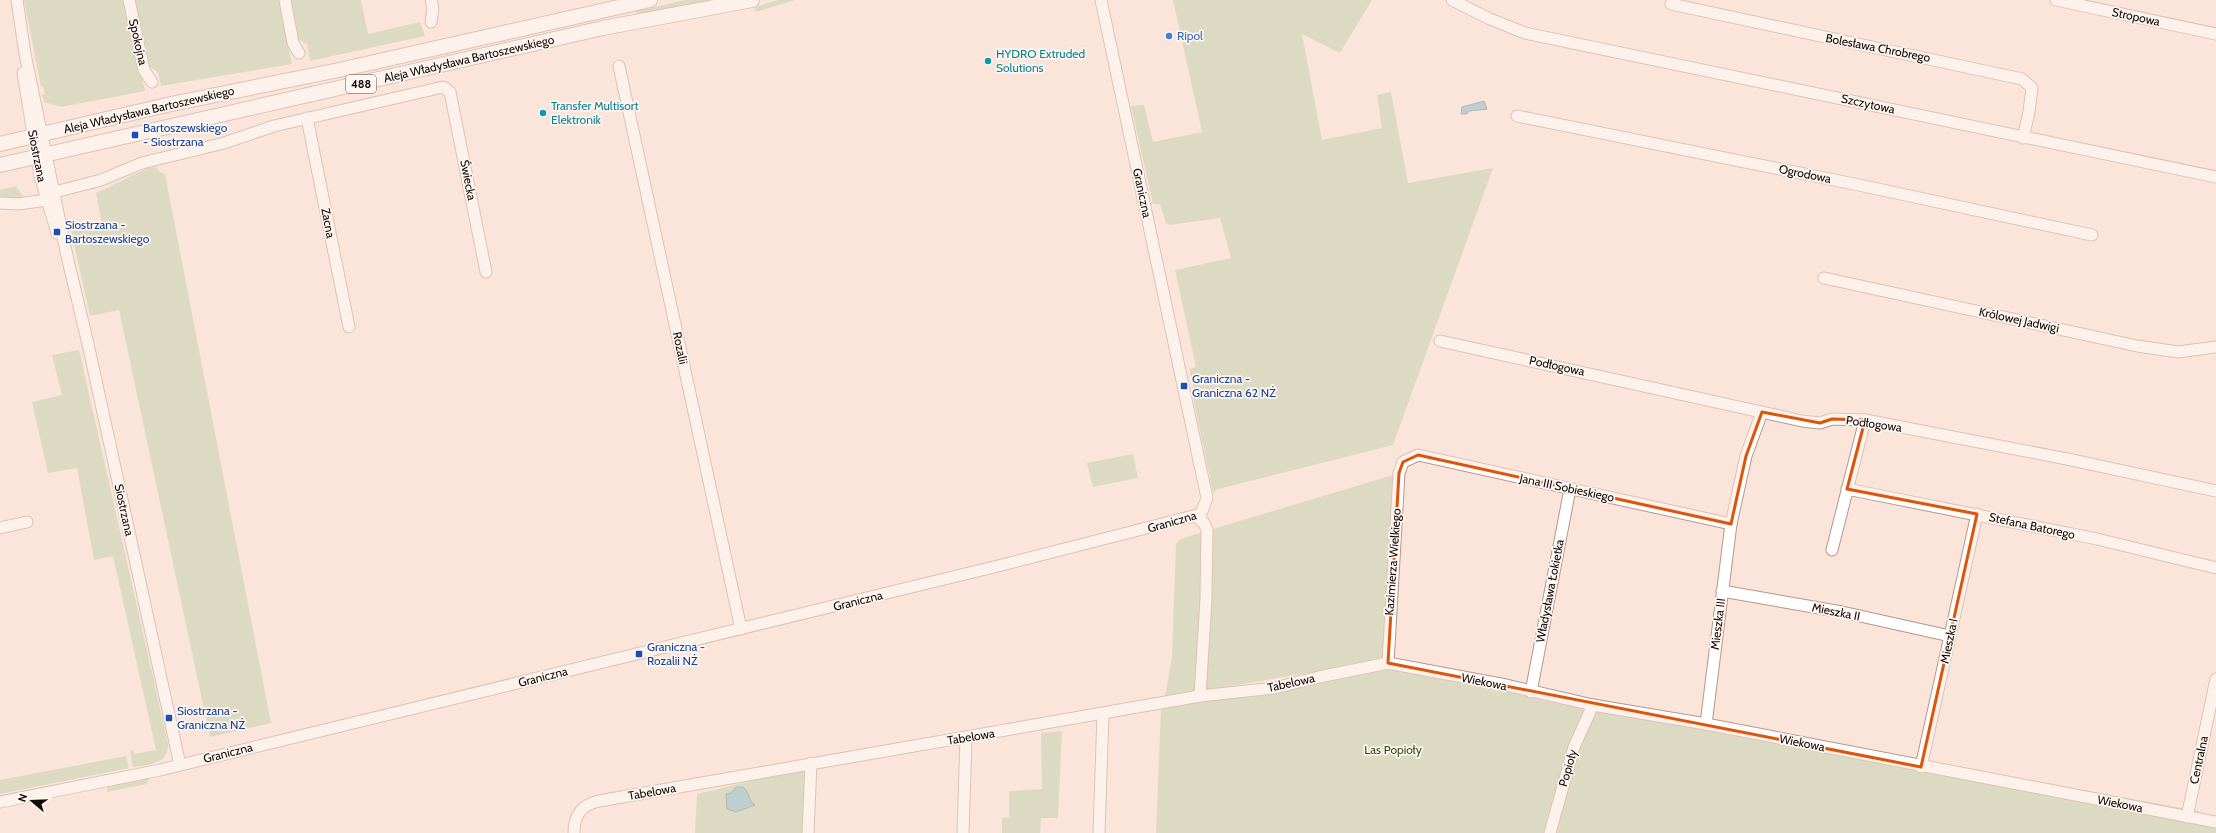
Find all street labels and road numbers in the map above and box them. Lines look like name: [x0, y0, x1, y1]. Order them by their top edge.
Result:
street label: Stropowa: [2111, 4, 2162, 29]
street label: Spokojna: [126, 17, 151, 67]
street label: Bolesława Chrobrego: [1824, 30, 1932, 65]
street label: Aleja Władysława Bartoszewskiego: [382, 31, 556, 85]
road number: 488: [346, 75, 376, 93]
street label: Aleja Władysława Bartoszewskiego: [62, 82, 236, 136]
street label: Szczytowa: [1840, 91, 1897, 117]
street label: Siostrzana: [25, 129, 50, 183]
street label: Świecka: [457, 158, 480, 202]
street label: Ogrodowa: [1778, 161, 1833, 186]
street label: Graniczna: [1130, 167, 1155, 219]
street label: Zacna: [318, 207, 339, 239]
street label: Królowej Jadwigi: [1978, 304, 2061, 335]
street label: Rozalii: [670, 330, 691, 366]
street label: Podłogowa: [1528, 352, 1586, 379]
street label: Podłogowa: [1845, 412, 1903, 435]
street label: Jana III Sobieskiego: [1517, 470, 1616, 505]
street label: Siostrzana: [112, 483, 137, 537]
street label: Graniczna: [1146, 507, 1198, 536]
street label: Kazimierza Wielkiego: [1381, 508, 1404, 616]
street label: Stefana Batorego: [1988, 509, 2077, 542]
street label: Władysława Łokietka: [1532, 538, 1567, 644]
street label: Graniczna: [832, 587, 884, 614]
street label: Mieszka III: [1707, 597, 1728, 651]
street label: Mieszka II: [1811, 599, 1861, 624]
street label: Mieszka I: [1936, 617, 1961, 665]
street label: Graniczna: [517, 663, 569, 690]
street label: Tabelowa: [1266, 670, 1316, 695]
street label: Wiekowa: [1460, 670, 1508, 693]
street label: Tabelowa: [946, 725, 996, 748]
street label: Wiekowa: [1778, 731, 1826, 754]
street label: Centralna: [2186, 734, 2211, 785]
street label: Graniczna: [202, 739, 254, 766]
street label: Popioły: [1555, 748, 1580, 788]
street label: Tabelowa: [627, 780, 677, 803]
street label: Wiekowa: [2096, 792, 2144, 815]

